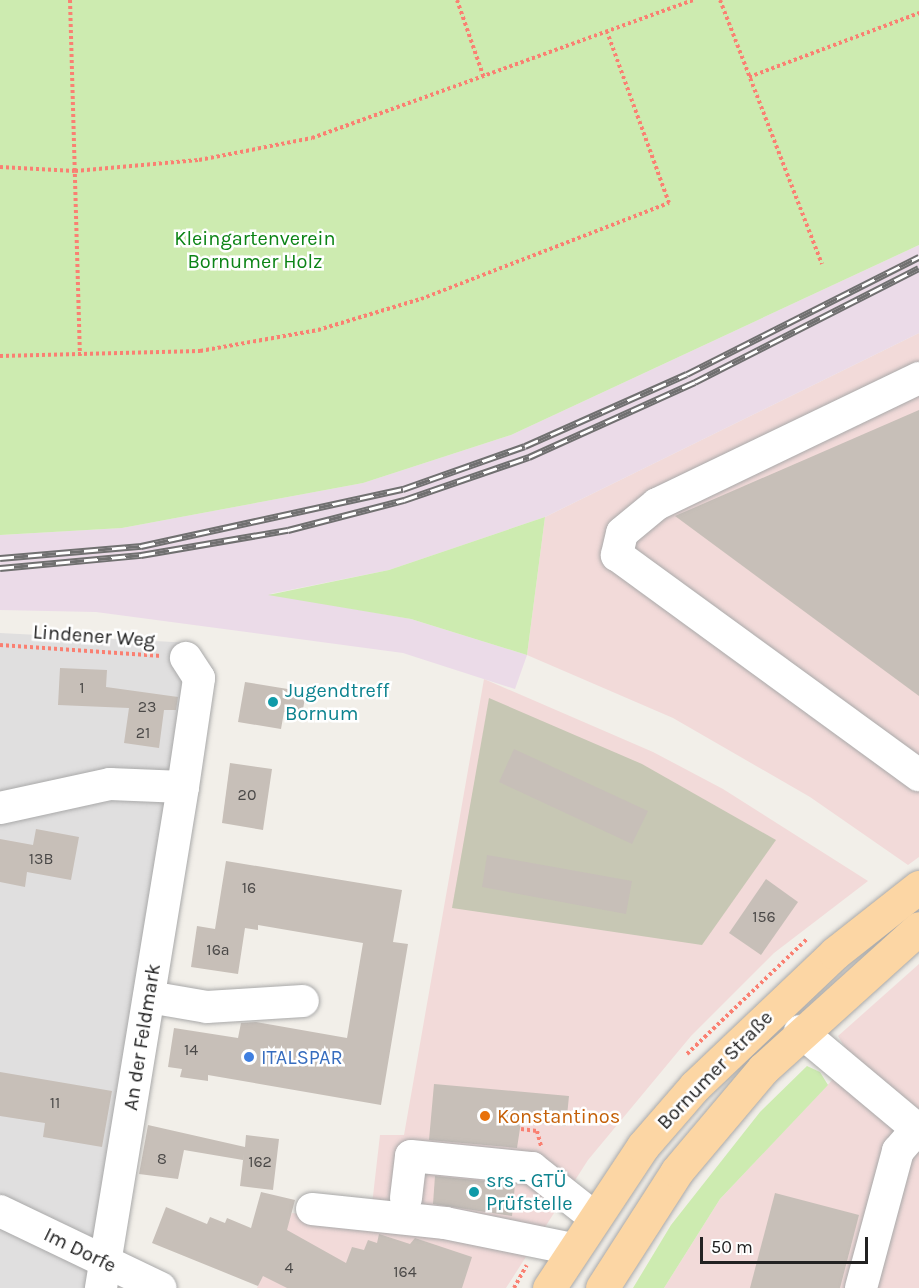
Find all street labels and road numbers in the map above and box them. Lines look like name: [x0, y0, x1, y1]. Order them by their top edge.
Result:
street label: Lindener Weg: [32, 620, 156, 652]
street label: An der Feldmark: [119, 962, 165, 1112]
street label: Bornumer Straße: [652, 1006, 778, 1134]
street label: Im Dorfe: [40, 1222, 120, 1278]

